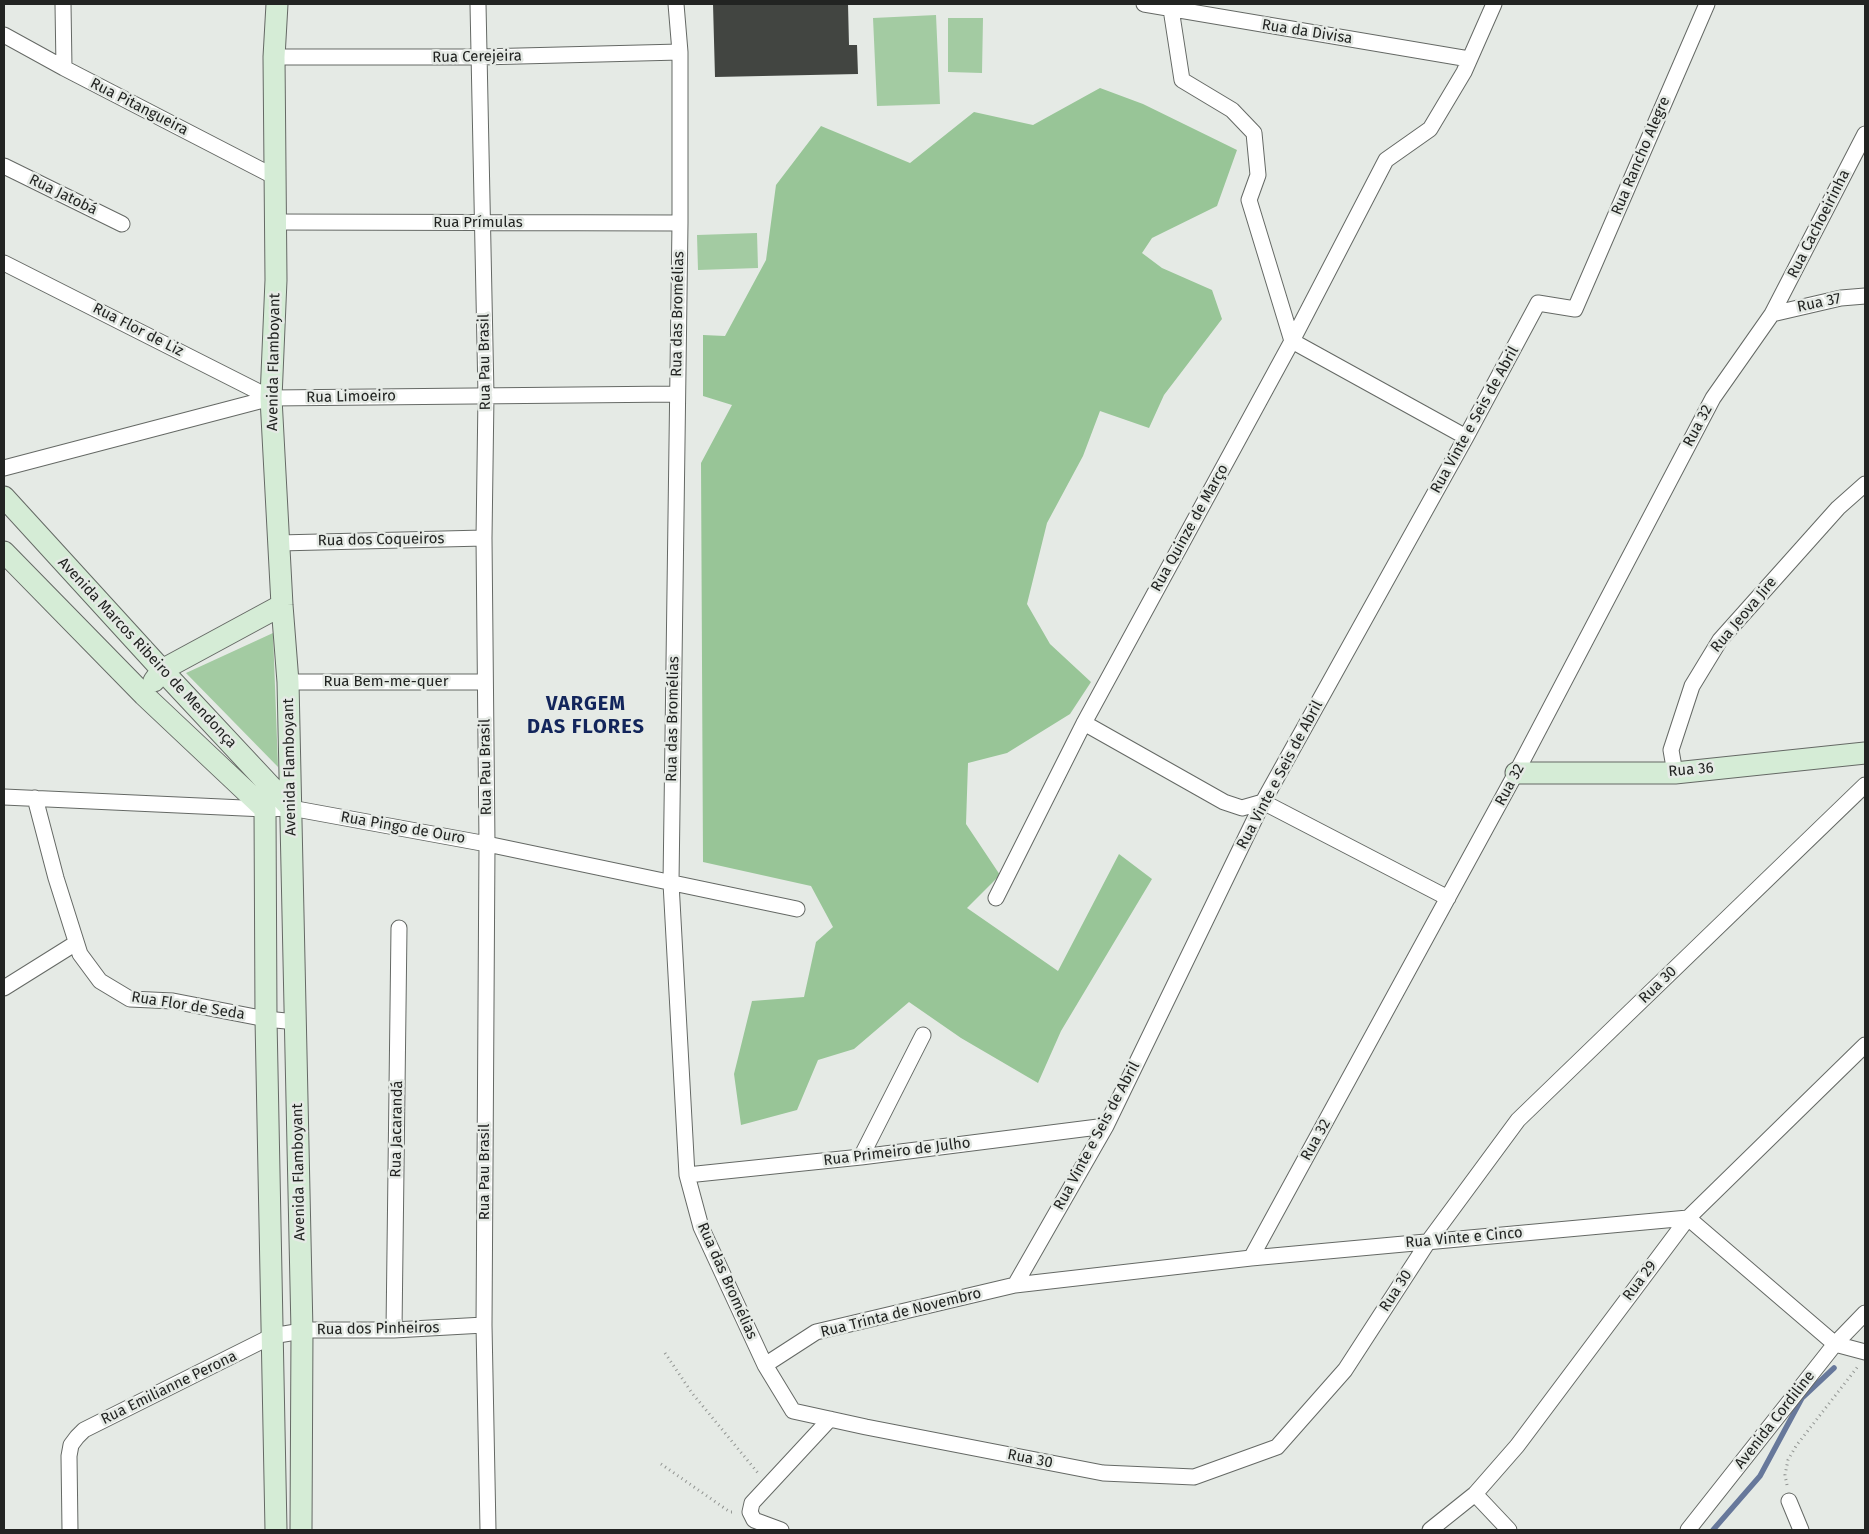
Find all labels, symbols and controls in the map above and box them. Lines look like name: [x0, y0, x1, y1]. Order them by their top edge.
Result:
street label: Rua da Divisa: [1260, 16, 1354, 48]
street label: Rua Cerejeira: [432, 47, 522, 67]
street label: Rua Pitangueira: [87, 75, 191, 139]
street label: Rua Rancho Alegre: [1608, 94, 1674, 218]
street label: Rua Cachoeirinha: [1784, 167, 1854, 281]
street label: Rua Jatobá: [26, 171, 100, 219]
street label: Rua Prímulas: [433, 214, 523, 232]
street label: Rua das Bromélias: [668, 251, 688, 377]
street label: Rua 37: [1796, 290, 1842, 316]
street label: Avenida Flamboyant: [264, 293, 284, 431]
street label: Rua Flor de Liz: [90, 299, 186, 361]
street label: Rua Pau Brasil: [475, 313, 495, 411]
street label: Rua Vinte e Seis de Abril: [1427, 343, 1523, 497]
street label: Rua Limoeiro: [306, 387, 396, 407]
street label: Rua 32: [1680, 402, 1716, 450]
street label: Rua Quinze de Março: [1148, 461, 1232, 595]
street label: Rua dos Coqueiros: [317, 530, 445, 550]
street label: Avenida Marcos Ribeiro de Mendonça: [54, 554, 240, 752]
street label: Rua Jeova Jire: [1707, 574, 1781, 656]
street label: Rua das Bromélias: [663, 656, 683, 782]
street label: Rua Bem-me-quer: [324, 673, 448, 691]
district label: VARGEM DAS FLORES: [526, 692, 646, 739]
street label: Avenida Flamboyant: [280, 698, 300, 836]
street label: Rua Vinte e Seis de Abril: [1233, 698, 1327, 852]
street label: Rua Pau Brasil: [476, 718, 496, 816]
street label: Rua 36: [1668, 759, 1714, 781]
street label: Rua 32: [1492, 761, 1528, 809]
street label: Rua Pingo de Ouro: [339, 808, 467, 848]
street label: Rua 30: [1635, 963, 1681, 1007]
street label: Rua Flor de Seda: [130, 988, 246, 1024]
street label: Rua Vinte e Seis de Abril: [1050, 1059, 1144, 1213]
street label: Rua Jacarandá: [387, 1080, 407, 1178]
street label: Avenida Flamboyant: [289, 1103, 309, 1241]
street label: Rua 32: [1297, 1116, 1335, 1164]
street label: Rua Pau Brasil: [476, 1124, 494, 1220]
street label: Rua Primeiro de Julho: [822, 1134, 972, 1170]
street label: Rua das Bromélias: [693, 1220, 761, 1342]
street label: Rua Vinte e Cinco: [1405, 1224, 1523, 1252]
street label: Rua 29: [1619, 1258, 1661, 1304]
street label: Rua 30: [1376, 1267, 1416, 1315]
street label: Rua Trinta de Novembro: [819, 1284, 983, 1342]
street label: Rua dos Pinheiros: [317, 1319, 439, 1339]
street label: Rua Emilianne Perona: [98, 1347, 240, 1429]
street label: Avenida Cordiline: [1731, 1367, 1819, 1473]
street label: Rua 30: [1006, 1446, 1054, 1472]

